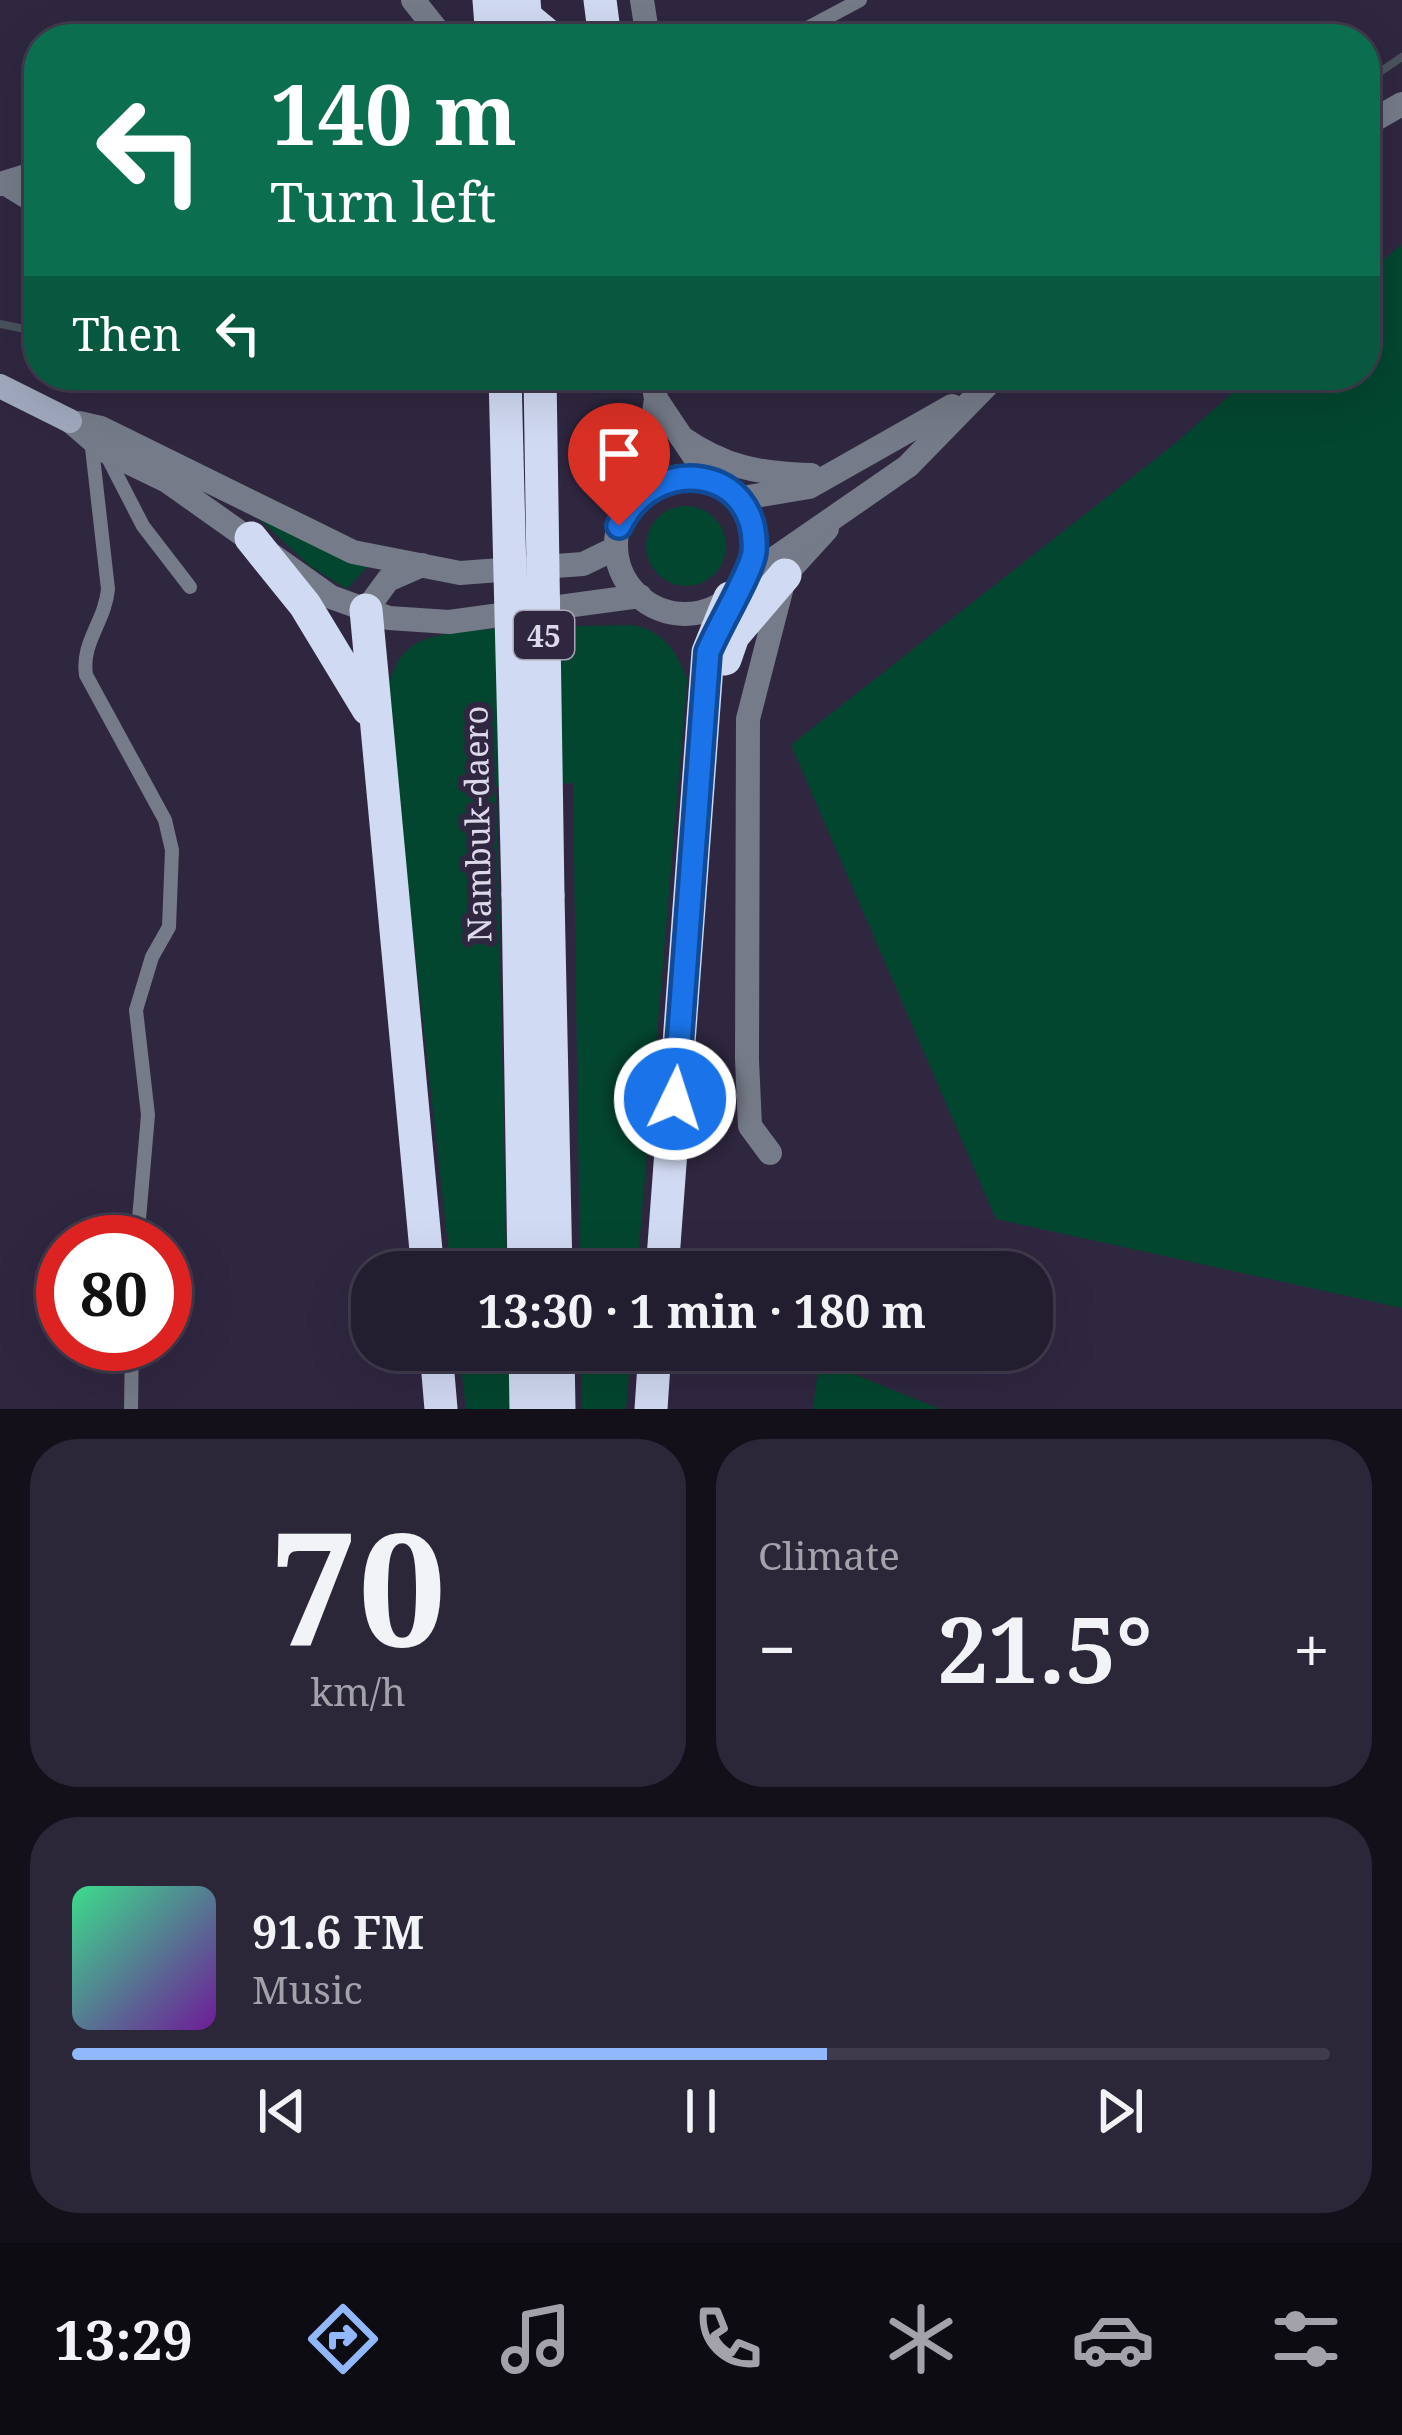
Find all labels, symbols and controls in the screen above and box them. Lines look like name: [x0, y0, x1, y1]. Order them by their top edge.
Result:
text: 140 m: [270, 55, 517, 170]
icon: left: [72, 72, 228, 228]
text: Turn left: [270, 164, 496, 238]
icon: left: [205, 300, 271, 366]
text: Then: [72, 303, 181, 364]
pin: [568, 403, 670, 526]
icon: arrive: [586, 421, 652, 487]
road number: 45: [514, 611, 574, 659]
street label: Nambuk-daero: [452, 705, 502, 943]
position arrow: [612, 1036, 738, 1162]
speed limit sign: 80: [36, 1215, 192, 1371]
text: 13:30 · 1 min · 180 m: [478, 1280, 926, 1341]
text: 70: [270, 1479, 446, 1692]
text: Climate: [758, 1528, 900, 1581]
text: 21.5°: [937, 1587, 1152, 1709]
text: −: [758, 1603, 796, 1693]
text: +: [1293, 1603, 1330, 1693]
text: km/h: [310, 1664, 406, 1717]
text: 91.6 FM: [252, 1901, 424, 1962]
text: Music: [252, 1962, 363, 2015]
icon: previous: [249, 2078, 315, 2144]
icon: pause: [668, 2078, 734, 2144]
icon: next: [1087, 2078, 1153, 2144]
icon: directions: [301, 2297, 385, 2381]
icon: music: [494, 2297, 578, 2381]
icon: phone: [686, 2297, 770, 2381]
icon: climate: [879, 2297, 963, 2381]
icon: car: [1071, 2297, 1155, 2381]
icon: filters: [1264, 2297, 1348, 2381]
text: 13:29: [54, 2302, 193, 2376]

